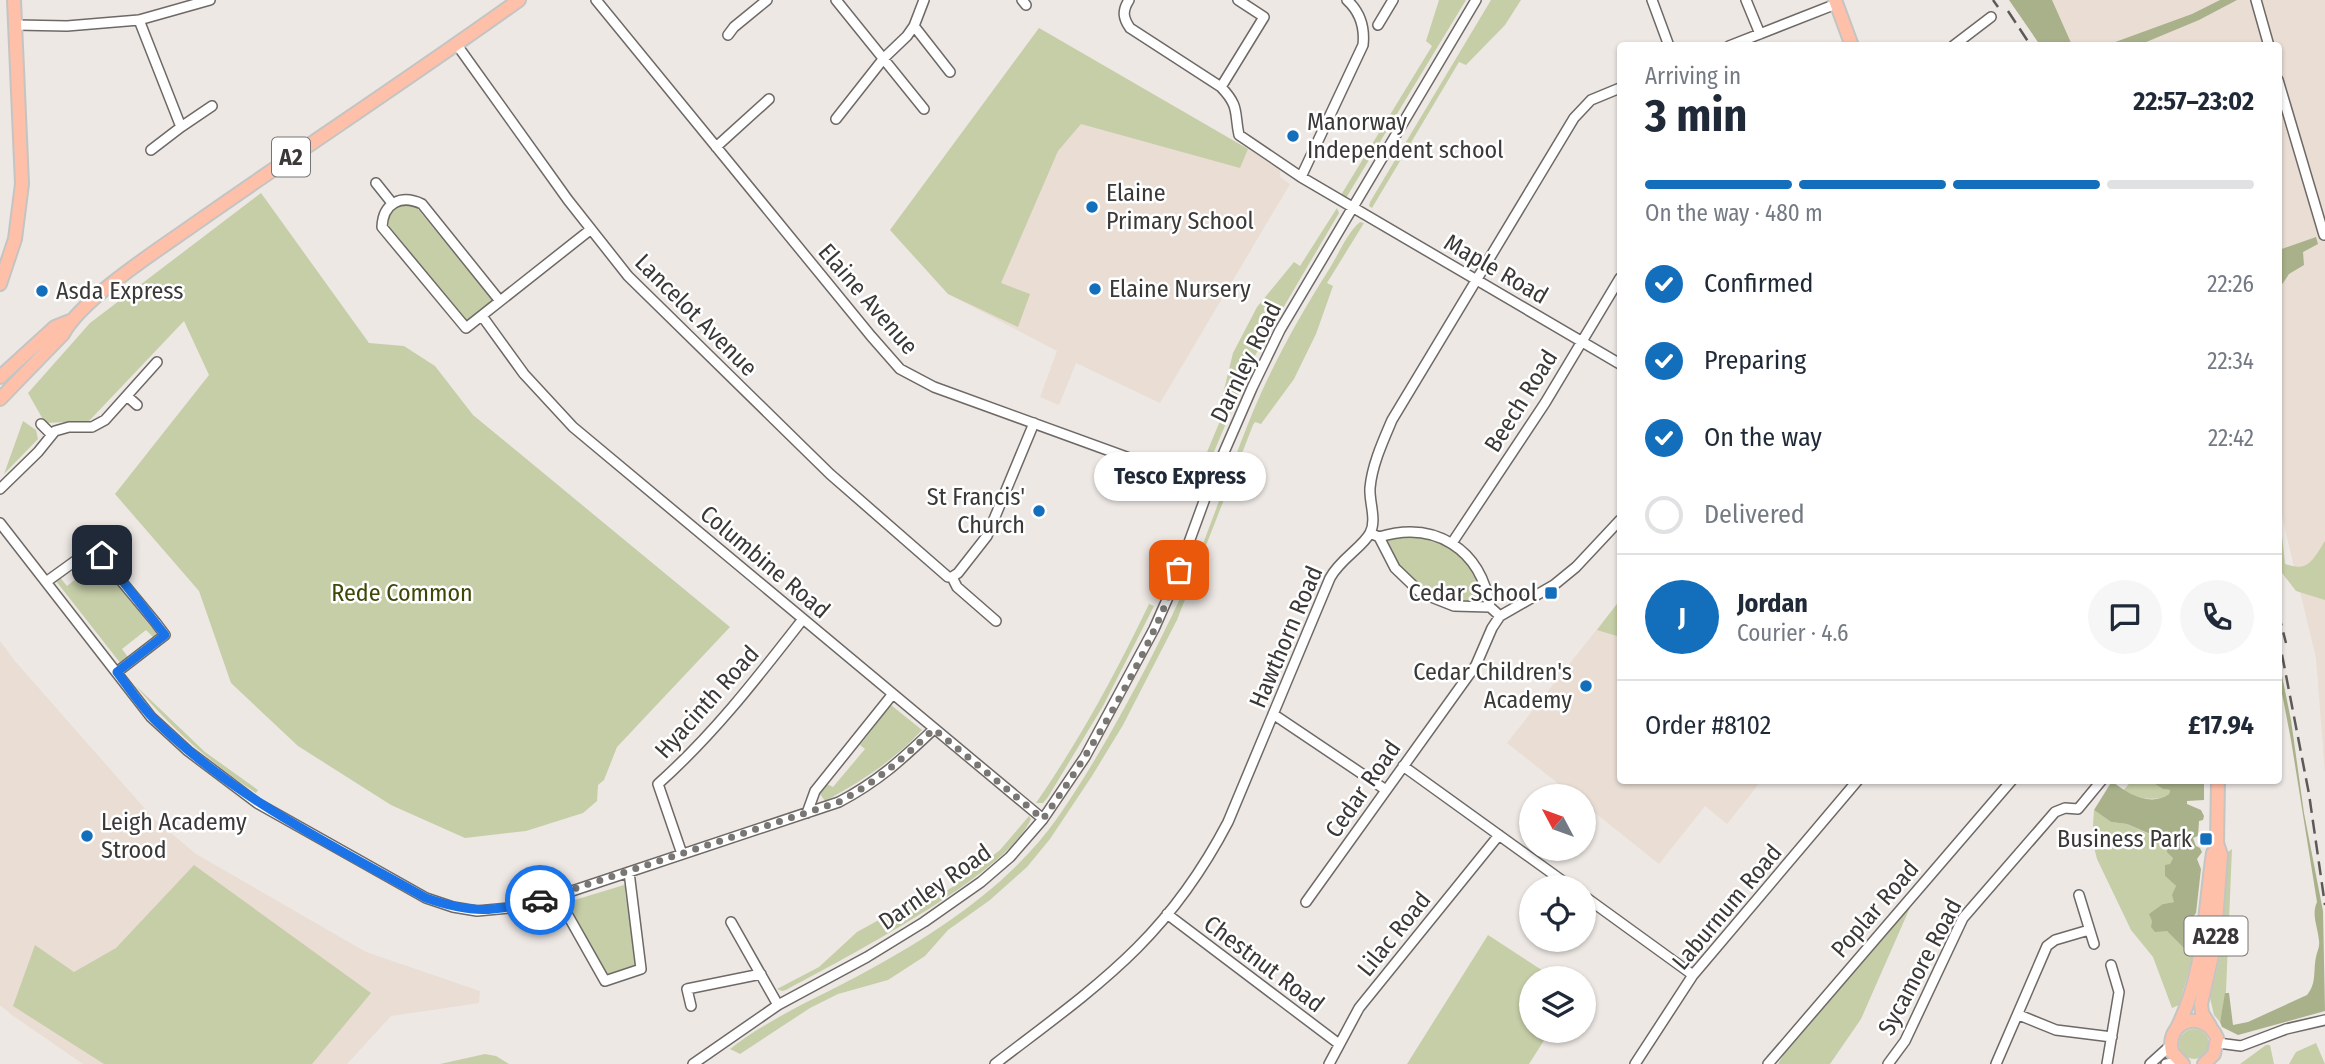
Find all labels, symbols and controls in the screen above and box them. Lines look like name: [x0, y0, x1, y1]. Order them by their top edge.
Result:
text: Arriving in: [1645, 62, 1741, 90]
text: 22:57–23:02: [2133, 86, 2254, 117]
text: 3 min: [1645, 88, 1747, 143]
place label: Manorway Independent school: [1307, 108, 1504, 164]
marker: Manorway Independent school: [1285, 128, 1301, 144]
road number: A2: [272, 138, 310, 176]
place label: Elaine Primary School: [1106, 179, 1254, 235]
marker: Elaine Primary School: [1084, 199, 1100, 215]
text: On the way · 480 m: [1645, 199, 1823, 227]
street label: Maple Road: [1439, 228, 1553, 310]
street label: Elaine Avenue: [812, 238, 924, 360]
street label: Lancelot Avenue: [629, 248, 763, 382]
icon: check: [1645, 265, 1683, 303]
text: Confirmed: [1704, 268, 1814, 299]
text: 22:26: [2207, 270, 2254, 298]
place label: Elaine Nursery: [1109, 275, 1251, 303]
place label: Asda Express: [56, 277, 184, 305]
marker: Elaine Nursery: [1087, 281, 1103, 297]
marker: Asda Express: [34, 283, 50, 299]
street label: Darnley Road: [1205, 297, 1287, 427]
icon: check: [1645, 342, 1683, 380]
street label: Beech Road: [1479, 345, 1563, 457]
text: Preparing: [1704, 345, 1806, 376]
text: 22:34: [2207, 347, 2254, 375]
icon: check: [1645, 419, 1683, 457]
text: On the way: [1704, 422, 1822, 453]
text: 22:42: [2208, 424, 2254, 452]
callout: Tesco Express: [1093, 451, 1265, 500]
text: Tesco Express: [1114, 462, 1246, 490]
place label: St Francis' Church: [927, 483, 1025, 539]
text: Delivered: [1704, 499, 1805, 530]
street label: Columbine Road: [695, 500, 835, 624]
marker: St Francis' Church: [1031, 503, 1047, 519]
pin: [72, 525, 132, 585]
icon: home: [83, 536, 121, 574]
pin: [1149, 540, 1209, 600]
icon: bag: [1160, 551, 1198, 589]
street label: Hawthorn Road: [1244, 562, 1328, 712]
park label: Rede Common: [331, 579, 473, 607]
place label: Cedar School: [1408, 579, 1537, 607]
button: chat: [2088, 580, 2162, 654]
button: phone: [2180, 580, 2254, 654]
marker: Cedar School: [1543, 585, 1559, 601]
text: Jordan: [1737, 588, 1808, 619]
text: J: [1678, 602, 1686, 633]
text: Courier · 4.6: [1737, 619, 1848, 647]
street label: Hyacinth Road: [649, 640, 765, 764]
place label: Cedar Children's Academy: [1413, 658, 1572, 714]
marker: Cedar Children's Academy: [1578, 678, 1594, 694]
text: Order #8102: [1645, 710, 1771, 741]
text: £17.94: [2188, 710, 2254, 741]
street label: Cedar Road: [1319, 735, 1407, 843]
north arrow: [1519, 784, 1596, 861]
map controls: [1519, 784, 1596, 1043]
place label: Leigh Academy Strood: [101, 808, 247, 864]
place label: Business Park: [2057, 825, 2193, 853]
marker: Leigh Academy Strood: [79, 828, 95, 844]
marker: Business Park: [2198, 831, 2214, 847]
street label: Darnley Road: [873, 838, 997, 936]
street label: Laburnum Road: [1666, 839, 1788, 975]
street label: Poplar Road: [1825, 855, 1925, 963]
courier: [505, 865, 575, 935]
button: locate: [1519, 875, 1596, 952]
icon: car: [521, 881, 559, 919]
street label: Lilac Road: [1352, 886, 1436, 982]
street label: Sycamore Road: [1872, 894, 1968, 1040]
street label: Chestnut Road: [1198, 910, 1330, 1018]
road number: A228: [2184, 917, 2248, 956]
button: layers: [1519, 966, 1596, 1043]

